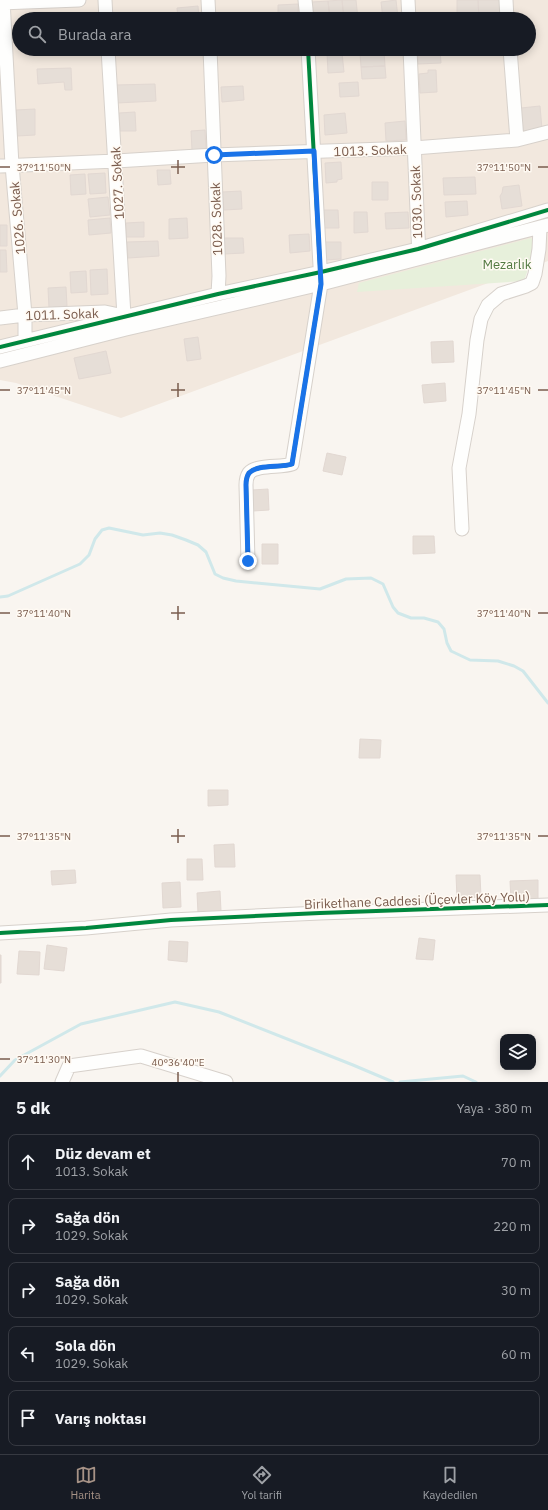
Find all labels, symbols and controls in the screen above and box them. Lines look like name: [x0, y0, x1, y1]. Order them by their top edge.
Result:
search box: [12, 12, 536, 56]
icon: search: [26, 23, 48, 45]
text: Burada ara: [58, 25, 132, 44]
street label: 1013. Sokak: [333, 141, 407, 160]
street label: 1027. Sokak: [107, 146, 128, 220]
route start: [205, 146, 223, 164]
text: 37°11'50"N: [17, 161, 71, 174]
text: 37°11'50"N: [477, 161, 531, 174]
street label: 1030. Sokak: [407, 165, 426, 239]
street label: 1026. Sokak: [6, 181, 29, 255]
street label: 1028. Sokak: [207, 182, 226, 256]
park label: Mezarlık: [482, 256, 532, 273]
street label: 1011. Sokak: [25, 305, 99, 324]
text: 37°11'45"N: [17, 384, 71, 397]
text: 37°11'45"N: [477, 384, 531, 397]
route end: [239, 552, 257, 570]
text: 37°11'40"N: [17, 607, 71, 620]
text: 37°11'40"N: [477, 607, 531, 620]
text: 37°11'35"N: [17, 830, 71, 843]
text: 37°11'35"N: [477, 830, 531, 843]
street label: Birikethane Caddesi (Üçevler Köy Yolu): [304, 888, 530, 913]
map controls: [500, 1034, 536, 1070]
button: layers: [500, 1034, 536, 1070]
text: 37°11'30"N: [17, 1053, 71, 1066]
text: 40°36'40"E: [151, 1056, 205, 1069]
text: 5 dk: [16, 1097, 50, 1119]
text: Yaya · 380 m: [457, 1100, 532, 1117]
text: Düz devam et: [55, 1144, 151, 1163]
icon: ahead: [17, 1151, 39, 1173]
text: 70 m: [501, 1154, 531, 1171]
text: 1013. Sokak: [55, 1163, 128, 1180]
text: Sağa dön: [55, 1208, 120, 1227]
icon: right: [17, 1215, 39, 1237]
text: 220 m: [493, 1218, 531, 1235]
text: 1029. Sokak: [55, 1227, 128, 1244]
text: Sağa dön: [55, 1272, 120, 1291]
icon: right: [17, 1279, 39, 1301]
text: 30 m: [501, 1282, 531, 1299]
text: 1029. Sokak: [55, 1291, 128, 1308]
text: Sola dön: [55, 1336, 116, 1355]
icon: left: [17, 1343, 39, 1365]
text: 60 m: [501, 1346, 531, 1363]
text: 1029. Sokak: [55, 1355, 128, 1372]
icon: arrive: [17, 1407, 39, 1429]
text: Varış noktası: [55, 1409, 146, 1428]
tab: Harita: [70, 1464, 101, 1502]
tab: Yol tarifi: [241, 1464, 282, 1502]
tab: Kaydedilen: [423, 1464, 478, 1502]

